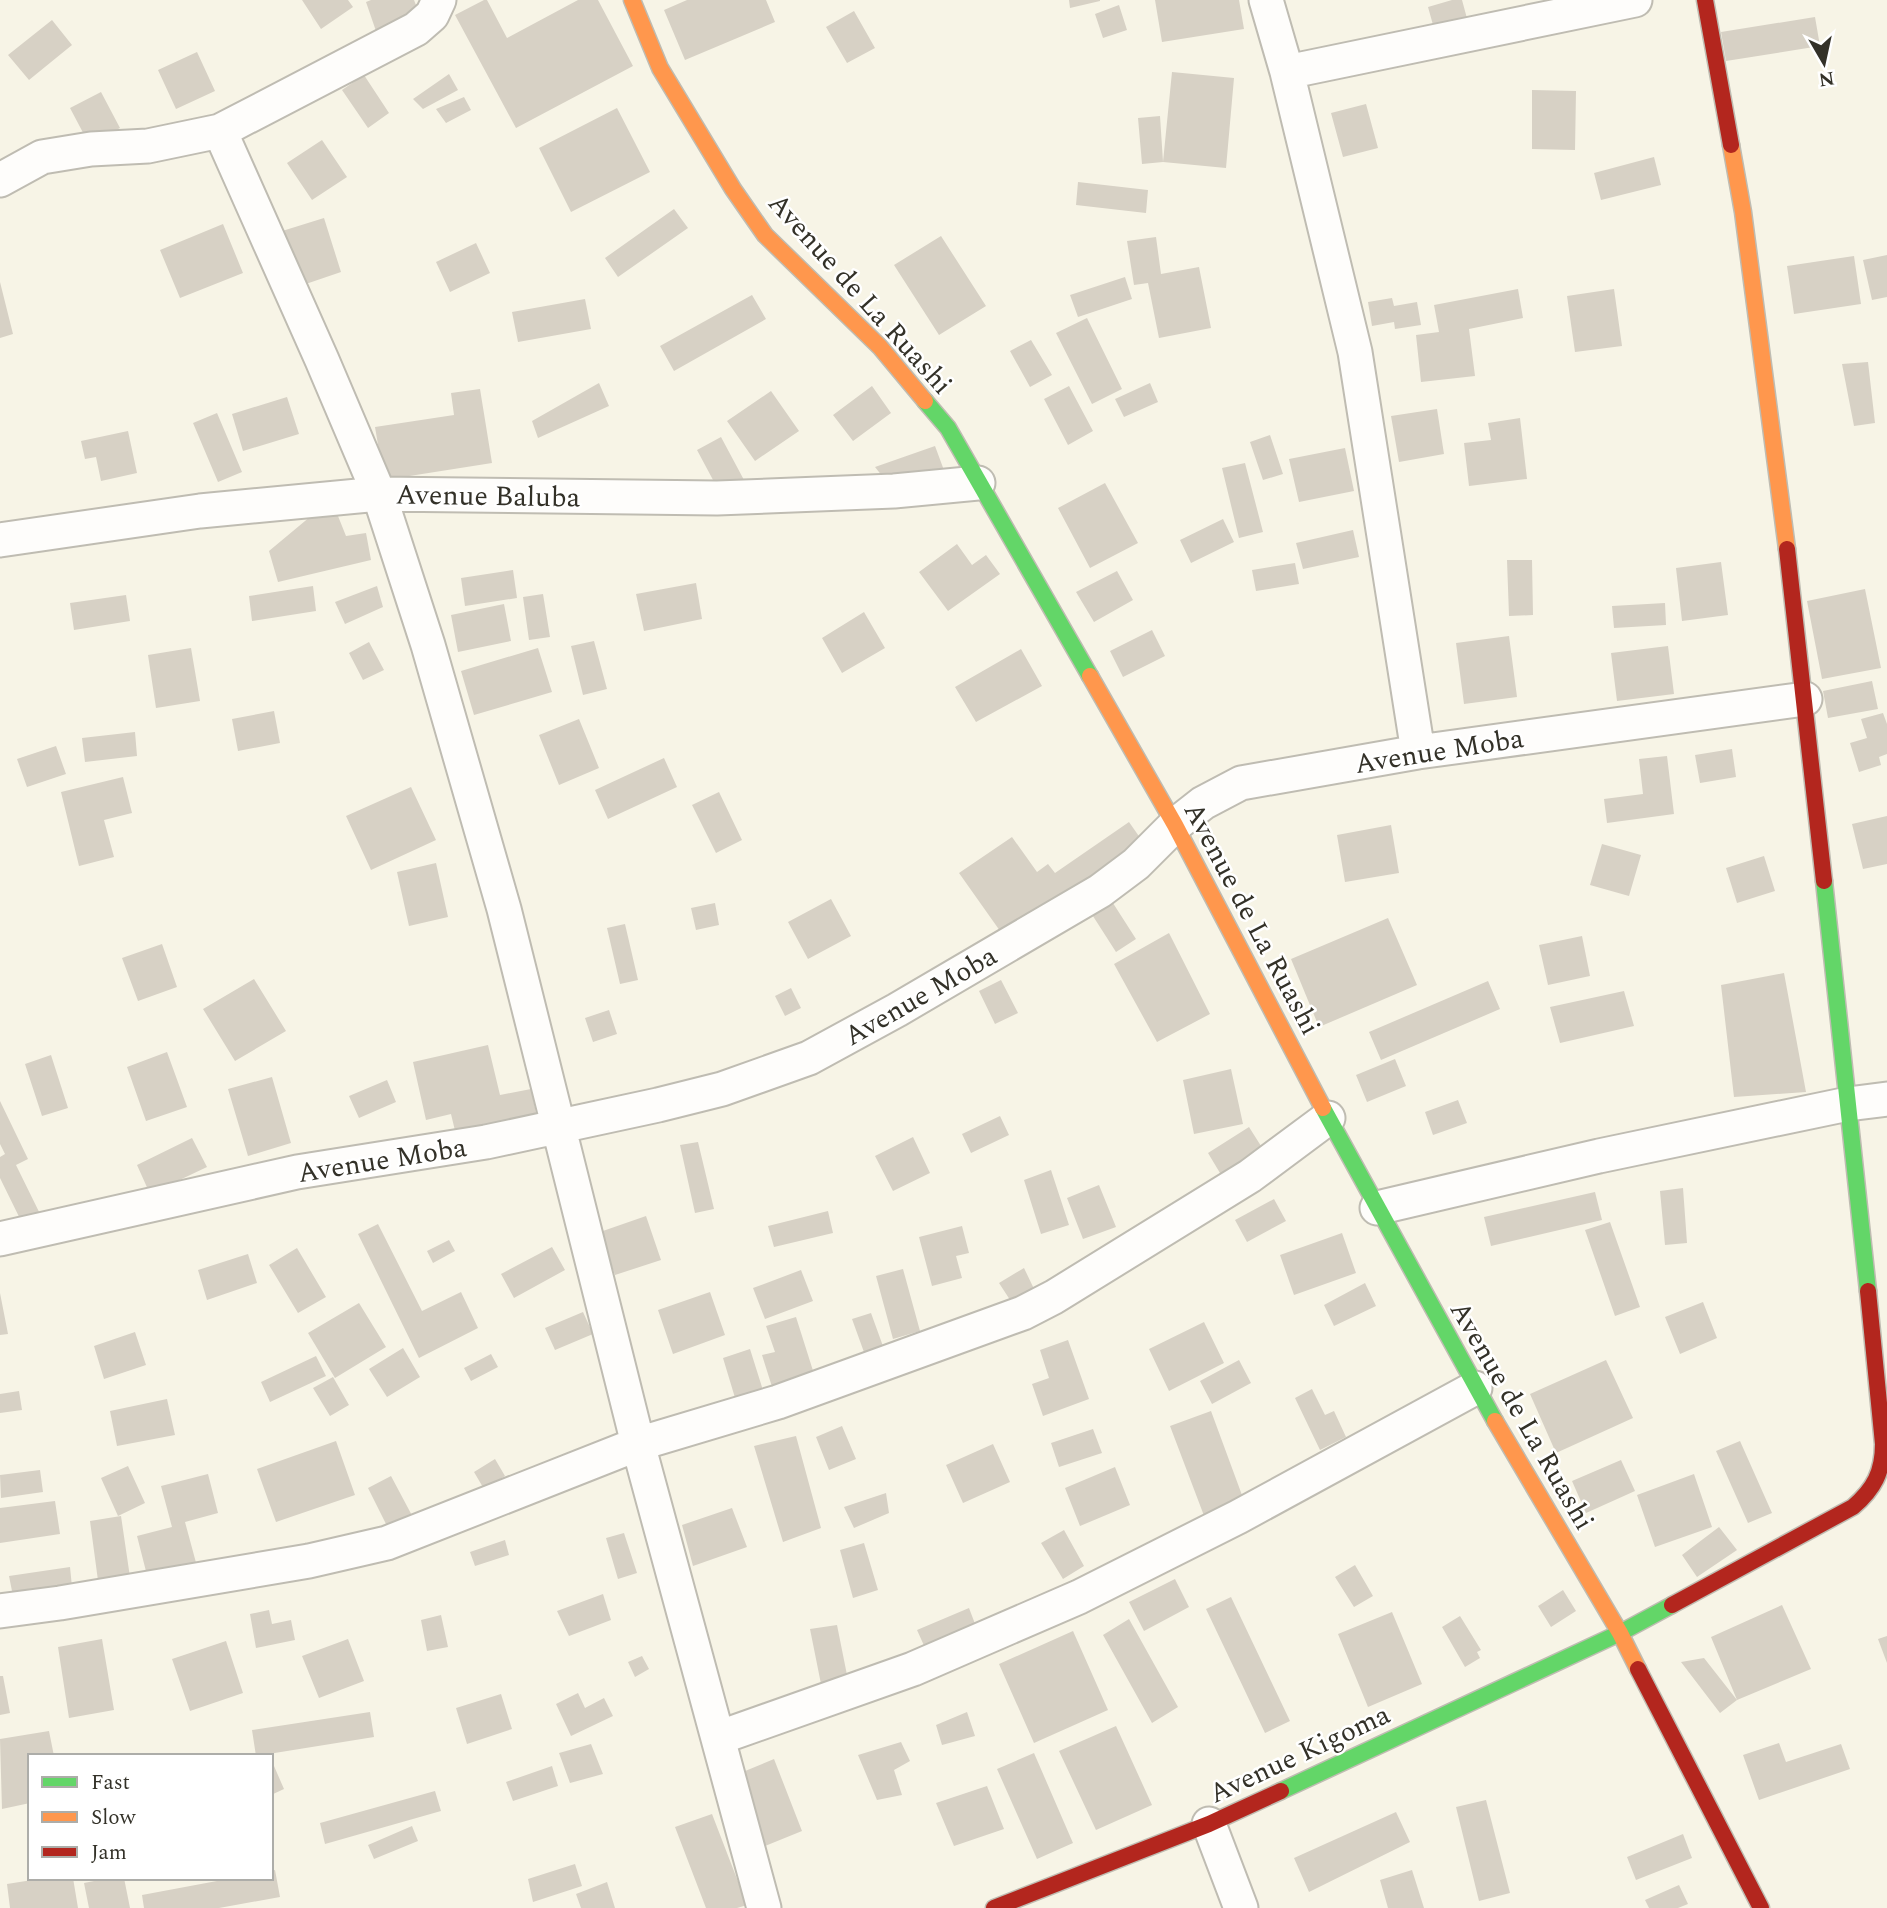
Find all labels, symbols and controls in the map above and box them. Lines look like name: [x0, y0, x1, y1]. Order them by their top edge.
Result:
north arrow: [1789, 28, 1859, 98]
text: N: [1816, 63, 1836, 94]
street label: Avenue de La Ruashi: [757, 183, 962, 405]
street label: Avenue Baluba: [395, 473, 581, 520]
street label: Avenue Moba: [1352, 717, 1527, 786]
street label: Avenue de La Ruashi: [1172, 794, 1331, 1043]
street label: Avenue Moba: [836, 935, 1006, 1058]
street label: Avenue Moba: [295, 1126, 470, 1195]
street label: Avenue de La Ruashi: [1438, 1293, 1605, 1539]
street label: Avenue Kigoma: [1202, 1693, 1398, 1815]
legend: [28, 1754, 273, 1880]
text: Fast: [91, 1767, 130, 1799]
text: Slow: [91, 1802, 137, 1834]
text: Jam: [91, 1837, 127, 1869]

